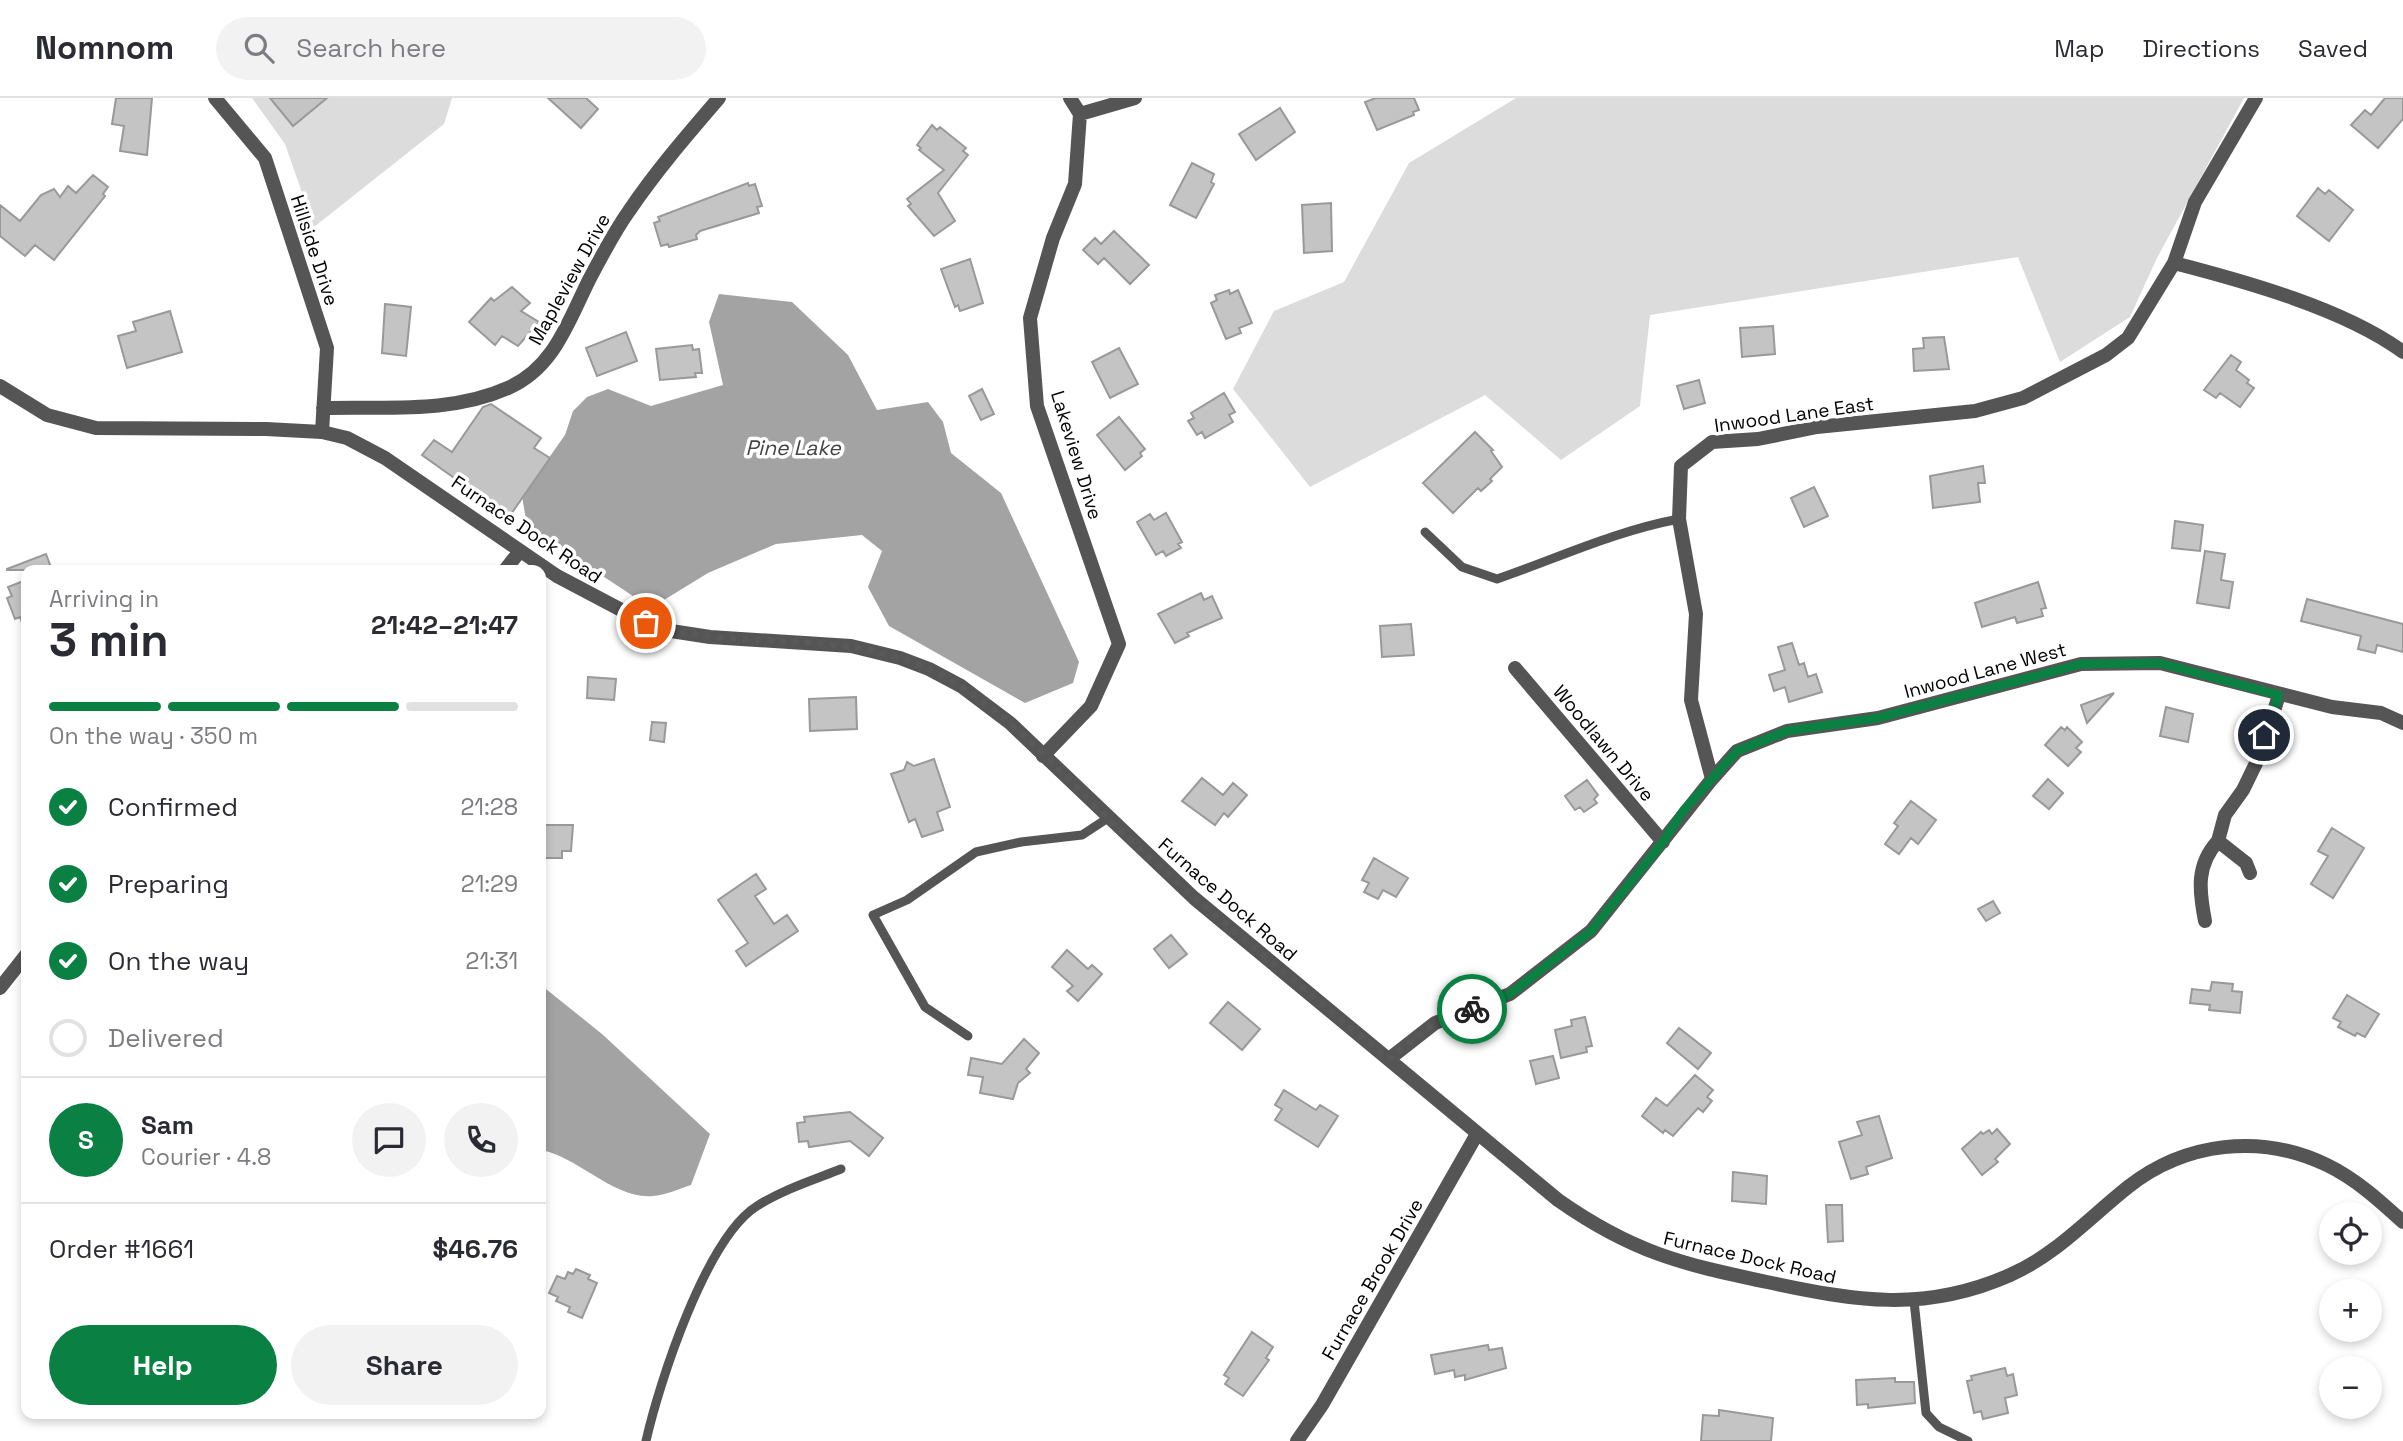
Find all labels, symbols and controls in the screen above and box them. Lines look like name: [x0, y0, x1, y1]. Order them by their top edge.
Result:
search box: [216, 17, 706, 80]
text: Nomnom: [35, 27, 174, 69]
icon: search: [240, 29, 278, 67]
text: Search here: [296, 31, 446, 65]
text: Map: [2054, 33, 2104, 64]
text: Directions: [2142, 33, 2260, 64]
text: Saved: [2298, 33, 2368, 64]
street label: Hillside Drive: [285, 192, 344, 309]
street label: Mapleview Drive: [523, 209, 616, 349]
street label: Lakeview Drive: [1045, 388, 1108, 523]
street label: Inwood Lane East: [1713, 391, 1876, 438]
water label: Pine Lake: [745, 434, 842, 461]
street label: Furnace Dock Road: [447, 470, 607, 589]
text: Arriving in: [49, 584, 159, 614]
pin: [616, 593, 676, 653]
icon: bag: [627, 604, 665, 642]
text: 21:42–21:47: [371, 608, 518, 642]
text: 3 min: [49, 611, 169, 669]
street label: Inwood Lane West: [1901, 637, 2069, 704]
street label: Woodlawn Drive: [1548, 680, 1660, 807]
pin: [2234, 705, 2294, 765]
icon: home: [2245, 716, 2283, 754]
text: On the way · 350 m: [49, 721, 258, 751]
icon: check: [49, 788, 87, 826]
text: Confirmed: [108, 790, 238, 824]
text: 21:28: [461, 792, 518, 822]
street label: Furnace Dock Road: [1153, 832, 1302, 967]
icon: check: [49, 865, 87, 903]
text: Preparing: [108, 867, 229, 901]
text: 21:29: [461, 869, 518, 899]
icon: check: [49, 942, 87, 980]
text: On the way: [108, 944, 249, 978]
text: 21:31: [466, 946, 518, 976]
courier: [1437, 974, 1507, 1044]
icon: bike: [1453, 990, 1491, 1028]
text: Delivered: [108, 1021, 224, 1055]
button: chat: [352, 1103, 426, 1177]
button: phone: [444, 1103, 518, 1177]
text: Sam: [141, 1108, 194, 1142]
text: S: [78, 1123, 94, 1157]
text: Courier · 4.8: [141, 1142, 271, 1172]
street label: Furnace Brook Drive: [1316, 1194, 1429, 1364]
map controls: [2319, 1202, 2382, 1419]
button: locate: [2319, 1202, 2382, 1265]
street label: Furnace Dock Road: [1661, 1225, 1839, 1289]
text: Order #1661: [49, 1232, 194, 1266]
text: $46.76: [432, 1232, 518, 1266]
button: +: [2319, 1279, 2382, 1342]
button: Help: [49, 1325, 277, 1405]
button: Share: [291, 1325, 518, 1405]
button: −: [2319, 1356, 2382, 1419]

